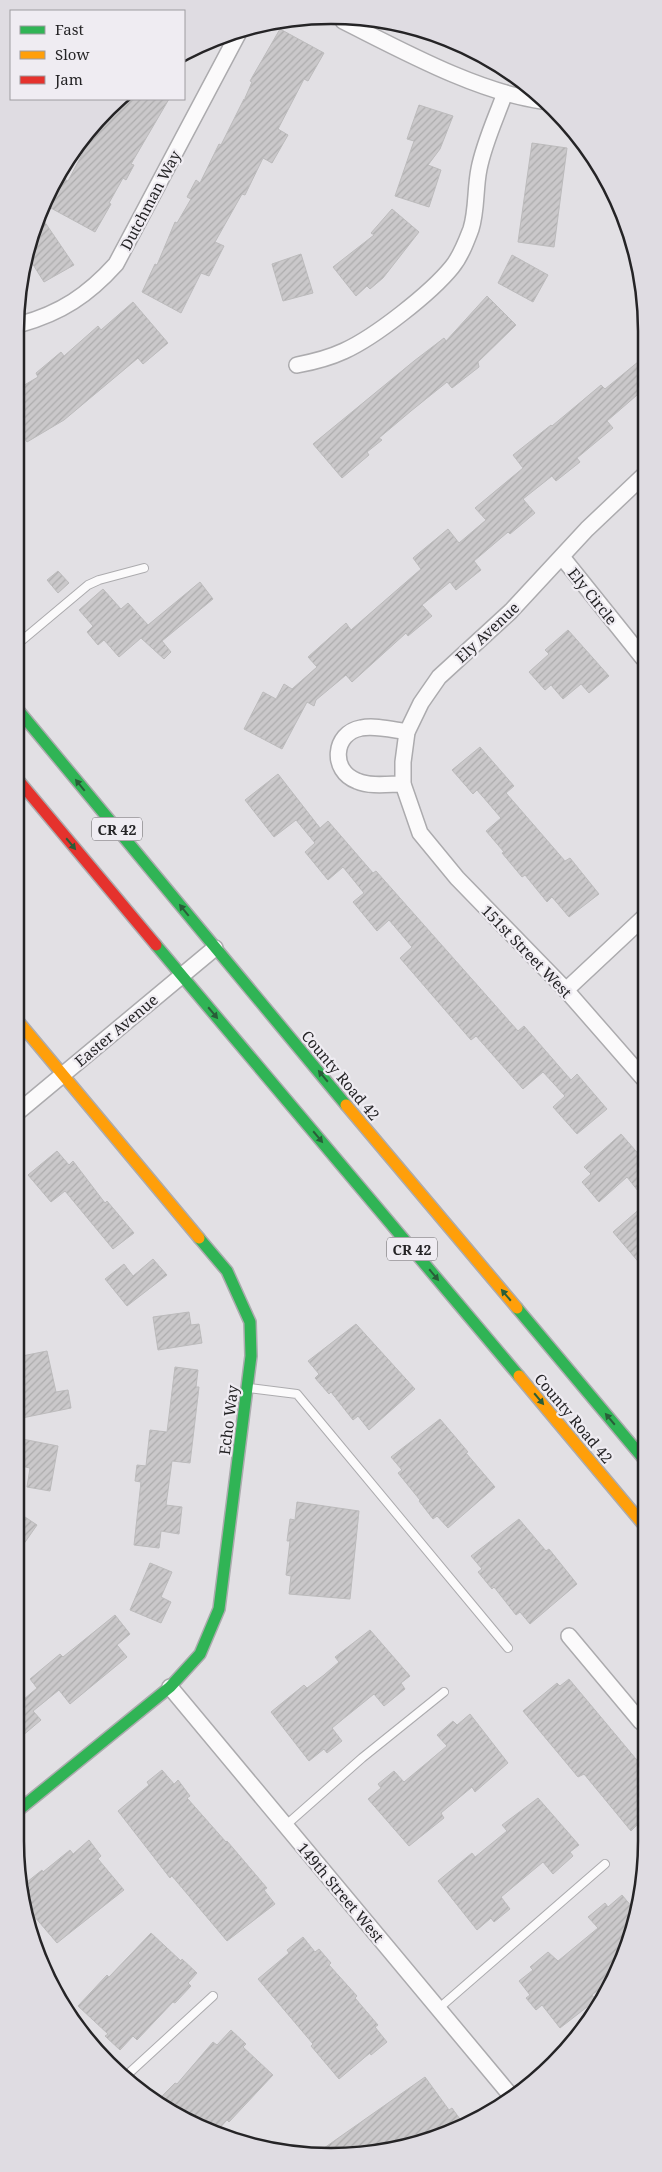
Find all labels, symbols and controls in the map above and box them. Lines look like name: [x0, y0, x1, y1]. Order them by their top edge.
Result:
legend: [10, 10, 185, 100]
text: Fast: [55, 19, 84, 39]
text: Slow: [55, 44, 89, 64]
text: Jam: [54, 69, 83, 89]
street label: Dutchman Way: [115, 146, 185, 253]
street label: Ely Circle: [564, 563, 622, 629]
street label: Ely Avenue: [451, 597, 523, 667]
one-way arrow: [75, 779, 86, 792]
road number: CR 42: [92, 818, 142, 841]
one-way arrow: [65, 837, 77, 849]
street label: 151st Street West: [478, 900, 576, 1002]
one-way arrow: [178, 904, 189, 917]
street label: Easter Avenue: [70, 989, 162, 1071]
one-way arrow: [207, 1006, 218, 1019]
street label: County Road 42: [297, 1026, 385, 1124]
one-way arrow: [317, 1070, 328, 1083]
one-way arrow: [312, 1130, 323, 1143]
road number: CR 42: [387, 1238, 437, 1260]
one-way arrow: [428, 1268, 440, 1280]
one-way arrow: [501, 1289, 512, 1301]
street label: County Road 42: [530, 1369, 618, 1467]
street label: Echo Way: [214, 1383, 242, 1456]
one-way arrow: [533, 1392, 544, 1405]
one-way arrow: [605, 1413, 616, 1426]
street label: 149th Street West: [293, 1838, 389, 1946]

